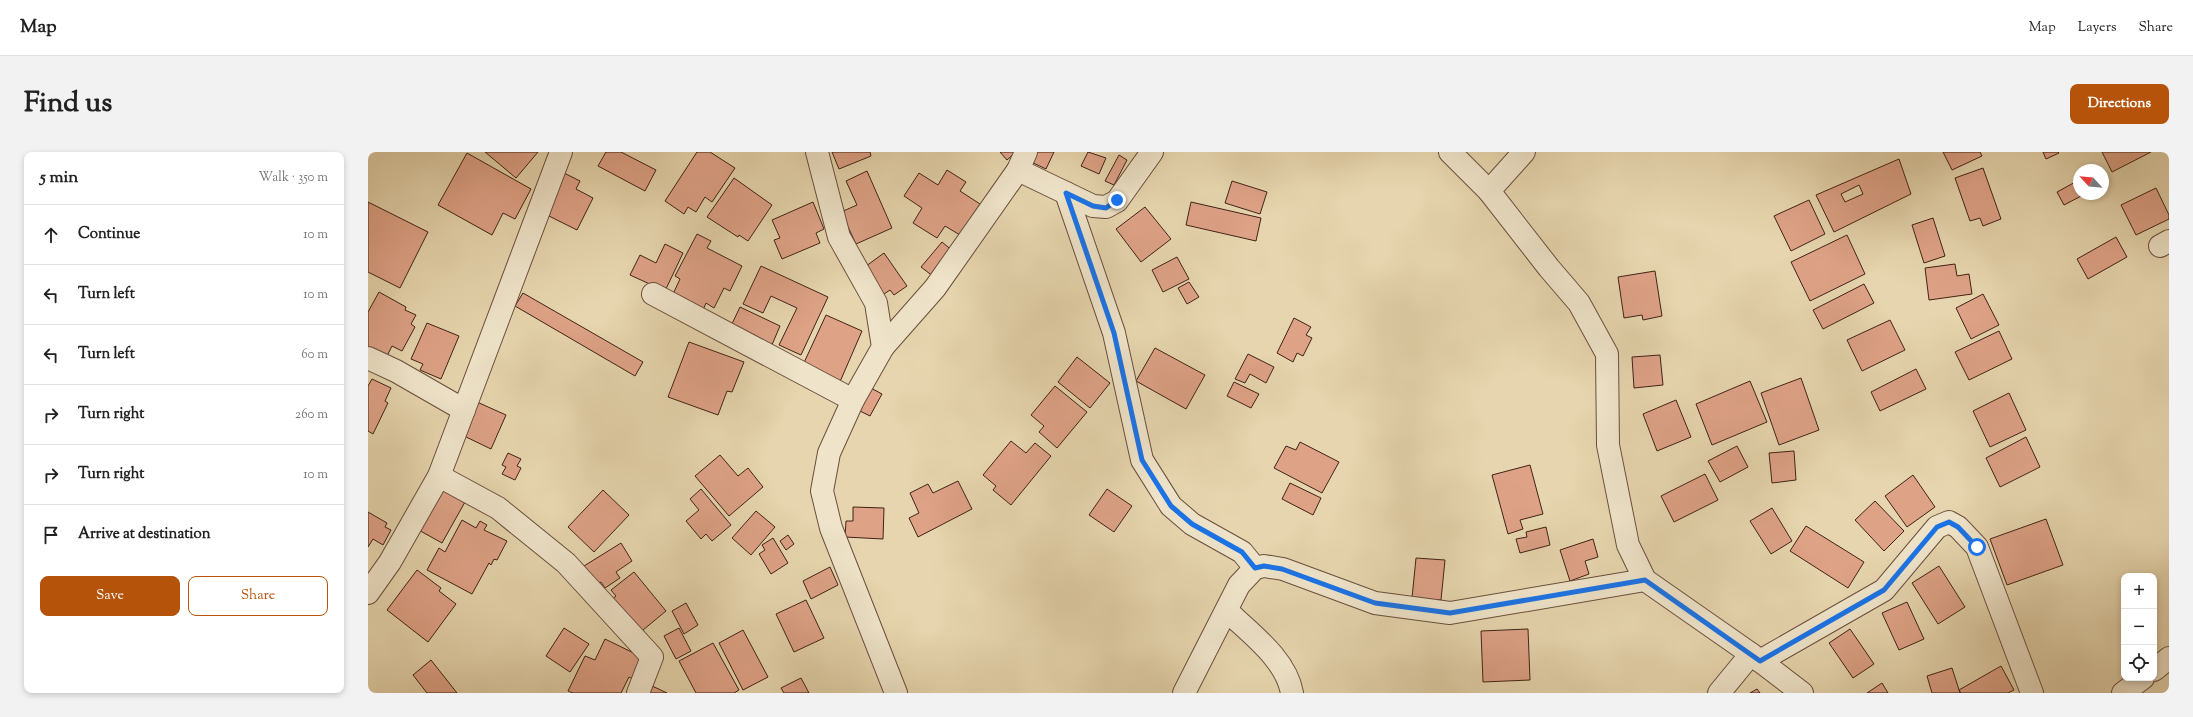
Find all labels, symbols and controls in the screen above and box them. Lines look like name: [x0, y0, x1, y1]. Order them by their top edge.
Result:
text: Map: [20, 14, 57, 41]
text: Map: [2029, 18, 2056, 38]
text: Layers: [2078, 18, 2116, 38]
text: Share: [2138, 18, 2173, 38]
text: Find us: [24, 84, 112, 124]
button: Directions: [2070, 84, 2169, 124]
north arrow: [2073, 164, 2109, 200]
text: 5 min: [40, 166, 78, 190]
text: Walk · 350 m: [259, 169, 328, 187]
route end: [1108, 191, 1126, 209]
icon: ahead: [40, 224, 62, 246]
text: Continue: [78, 224, 140, 245]
text: 10 m: [303, 226, 328, 244]
icon: left: [40, 284, 62, 306]
text: Turn left: [78, 284, 135, 305]
text: 10 m: [303, 286, 328, 304]
icon: left: [40, 344, 62, 366]
text: Turn left: [78, 344, 135, 365]
text: 60 m: [301, 346, 328, 364]
icon: right: [40, 404, 62, 426]
text: Turn right: [78, 404, 144, 425]
text: 260 m: [295, 406, 328, 424]
icon: right: [40, 464, 62, 486]
text: Turn right: [78, 464, 144, 485]
text: 10 m: [303, 466, 328, 484]
icon: arrive: [40, 524, 62, 546]
text: Arrive at destination: [78, 524, 211, 545]
route start: [1968, 538, 1986, 556]
map controls: [2121, 573, 2157, 681]
button: +: [2121, 573, 2157, 609]
button: Save: [40, 576, 180, 616]
button: Share: [188, 576, 328, 616]
button: −: [2121, 609, 2157, 645]
button: locate: [2121, 645, 2157, 681]

